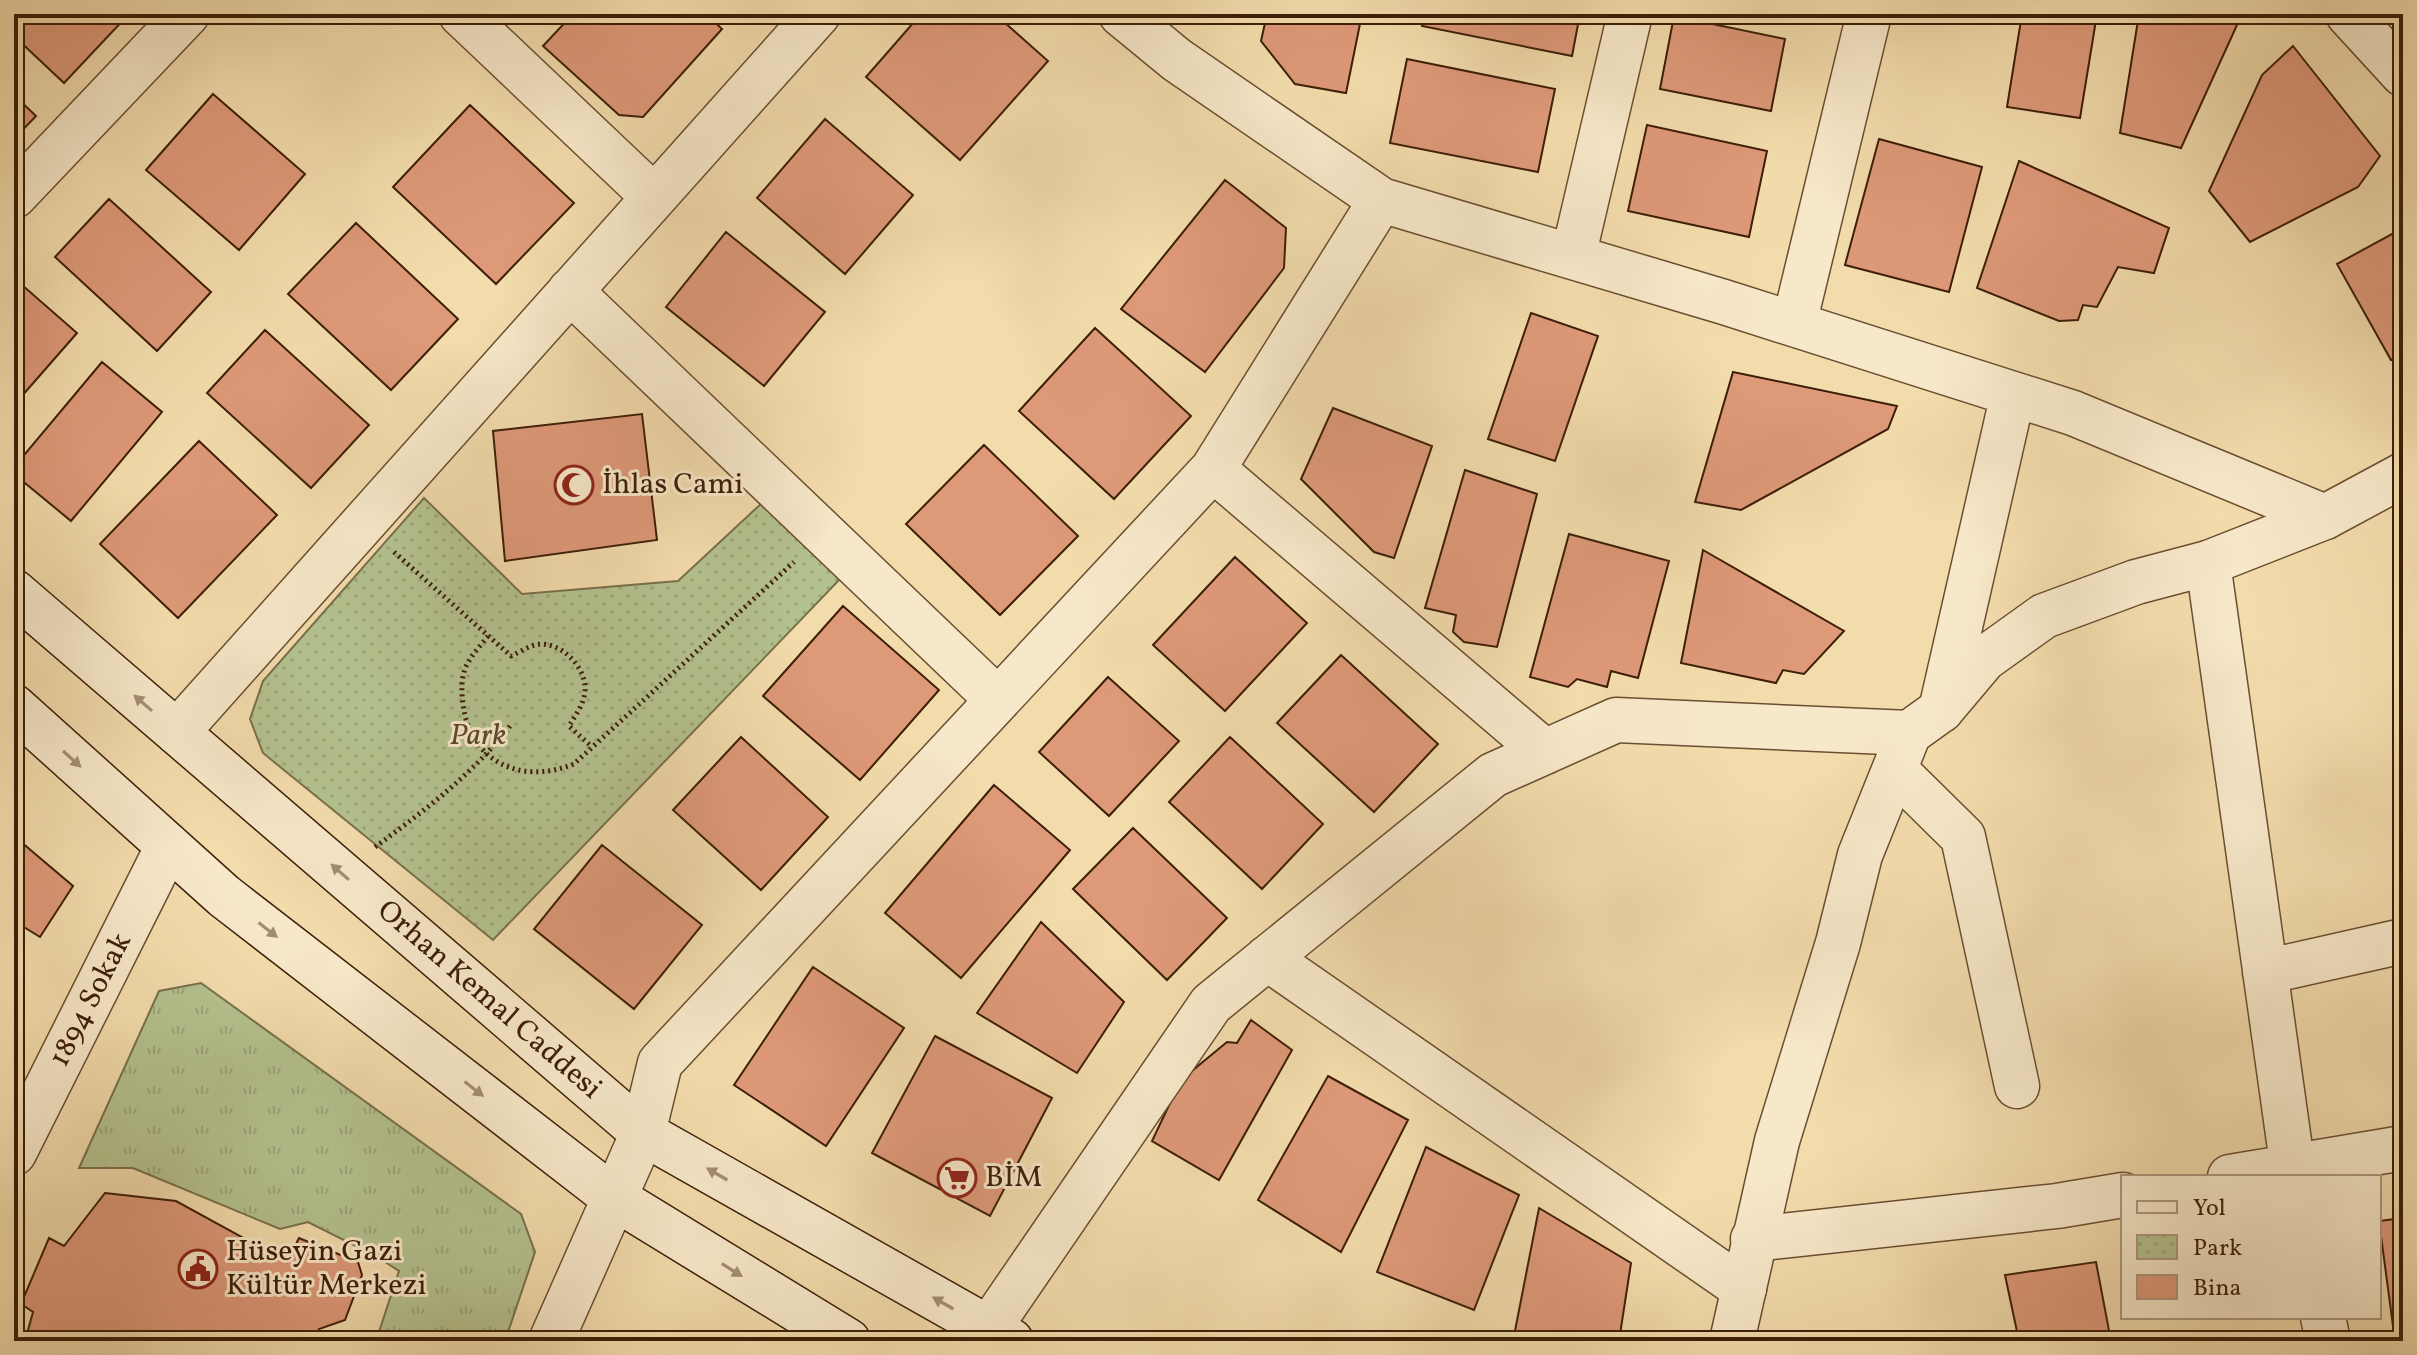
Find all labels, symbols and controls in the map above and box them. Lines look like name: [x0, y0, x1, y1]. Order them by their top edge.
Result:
mosque icon: İhlas Cami: [553, 464, 595, 506]
place label: İhlas Cami: [602, 464, 743, 506]
one-way arrow: [133, 695, 153, 712]
park label: Park: [450, 715, 506, 757]
one-way arrow: [62, 750, 82, 768]
one-way arrow: [331, 864, 351, 881]
street label: Orhan Kemal Caddesi: [367, 890, 611, 1110]
one-way arrow: [258, 921, 278, 937]
street label: 1894 Sokak: [39, 926, 143, 1074]
one-way arrow: [464, 1080, 484, 1096]
supermarket icon: BİM: [936, 1157, 978, 1199]
place label: BİM: [985, 1157, 1042, 1199]
one-way arrow: [705, 1167, 728, 1181]
legend: [2121, 1175, 2381, 1319]
text: Yol: [2193, 1192, 2226, 1226]
place label: Hüseyin Gazi Kültür Merkezi: [226, 1231, 427, 1307]
text: Park: [2193, 1232, 2242, 1266]
public building icon: Hüseyin Gazi Kültür Merkezi: [177, 1248, 219, 1290]
one-way arrow: [721, 1262, 743, 1276]
text: Bina: [2193, 1272, 2241, 1306]
one-way arrow: [932, 1296, 954, 1310]

